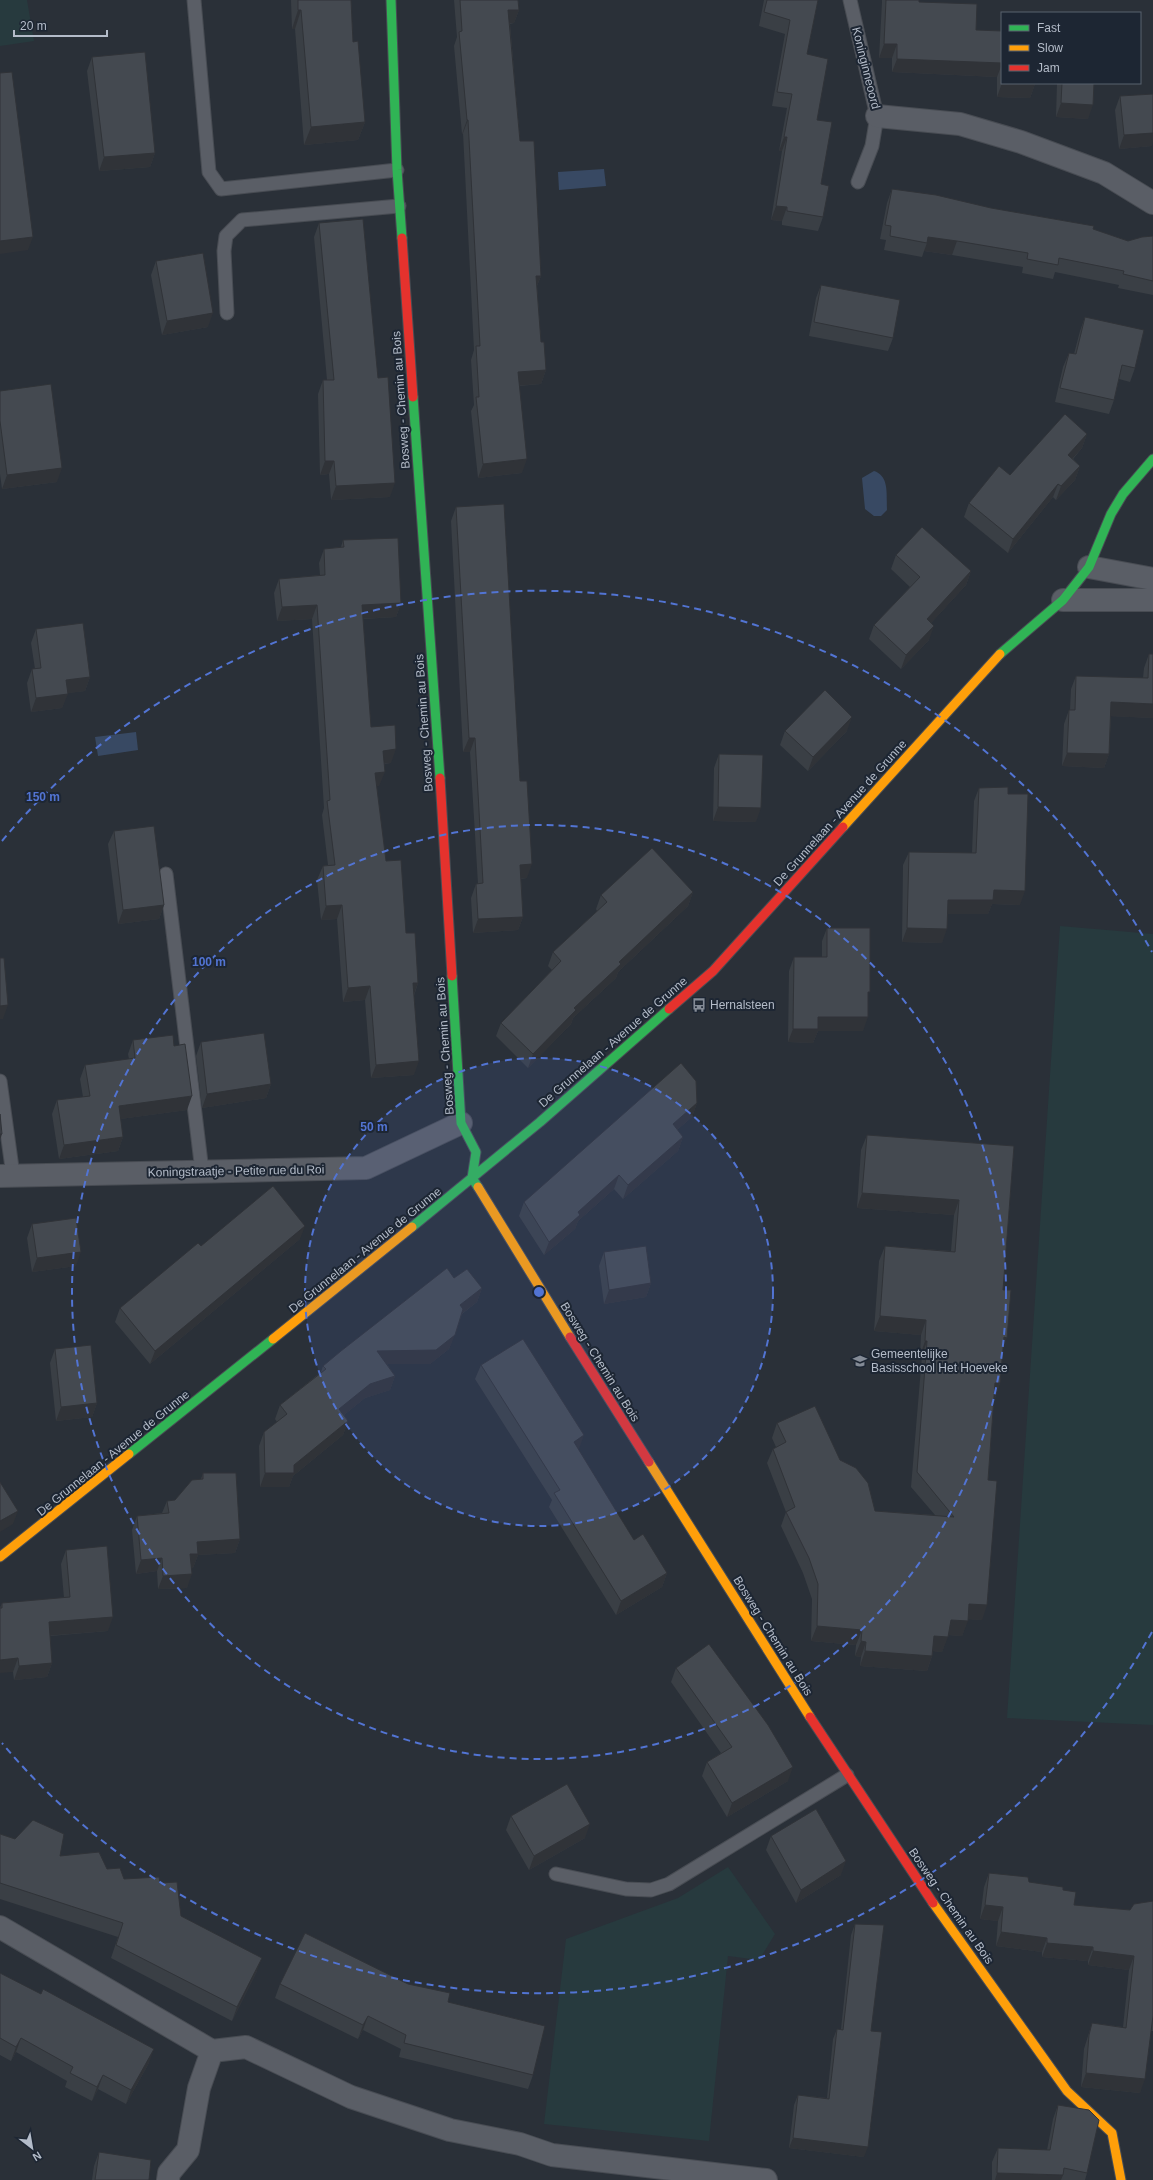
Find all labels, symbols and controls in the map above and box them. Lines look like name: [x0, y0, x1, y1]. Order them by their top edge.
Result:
scale bar: [14, 12, 107, 38]
legend: [1001, 12, 1141, 84]
text: 20 m: [20, 19, 47, 33]
text: Fast: [1037, 21, 1061, 35]
street label: Koninginneoord: [849, 26, 883, 110]
text: Slow: [1037, 41, 1063, 55]
text: Jam: [1037, 61, 1060, 75]
street label: Bosweg - Chemin au Bois: [389, 331, 413, 469]
street label: Bosweg - Chemin au Bois: [412, 654, 436, 792]
street label: De Grunnelaan - Avenue de Grunne: [771, 737, 910, 889]
text: 150 m: [26, 790, 60, 804]
text: 100 m: [192, 955, 226, 969]
street label: De Grunnelaan - Avenue de Grunne: [536, 974, 690, 1110]
street label: Bosweg - Chemin au Bois: [433, 977, 457, 1115]
bus stop icon: Hernalsteen: [691, 997, 707, 1013]
place label: Hernalsteen: [710, 998, 775, 1012]
text: 50 m: [360, 1120, 388, 1134]
street label: Koningstraatje - Petite rue du Roi: [148, 1162, 324, 1180]
street label: De Grunnelaan - Avenue de Grunne: [286, 1184, 444, 1316]
centre of rings: [532, 1285, 546, 1299]
street label: Bosweg - Chemin au Bois: [557, 1300, 643, 1424]
place label: Gemeentelijke Basisschool Het Hoeveke: [871, 1347, 1008, 1375]
school or university icon: Gemeentelijke Basisschool Het Hoeveke: [852, 1353, 868, 1369]
street label: De Grunnelaan - Avenue de Grunne: [34, 1387, 192, 1519]
street label: Bosweg - Chemin au Bois: [730, 1574, 816, 1698]
street label: Bosweg - Chemin au Bois: [906, 1845, 996, 1967]
north arrow: [12, 2128, 52, 2168]
text: N: [31, 2149, 44, 2164]

